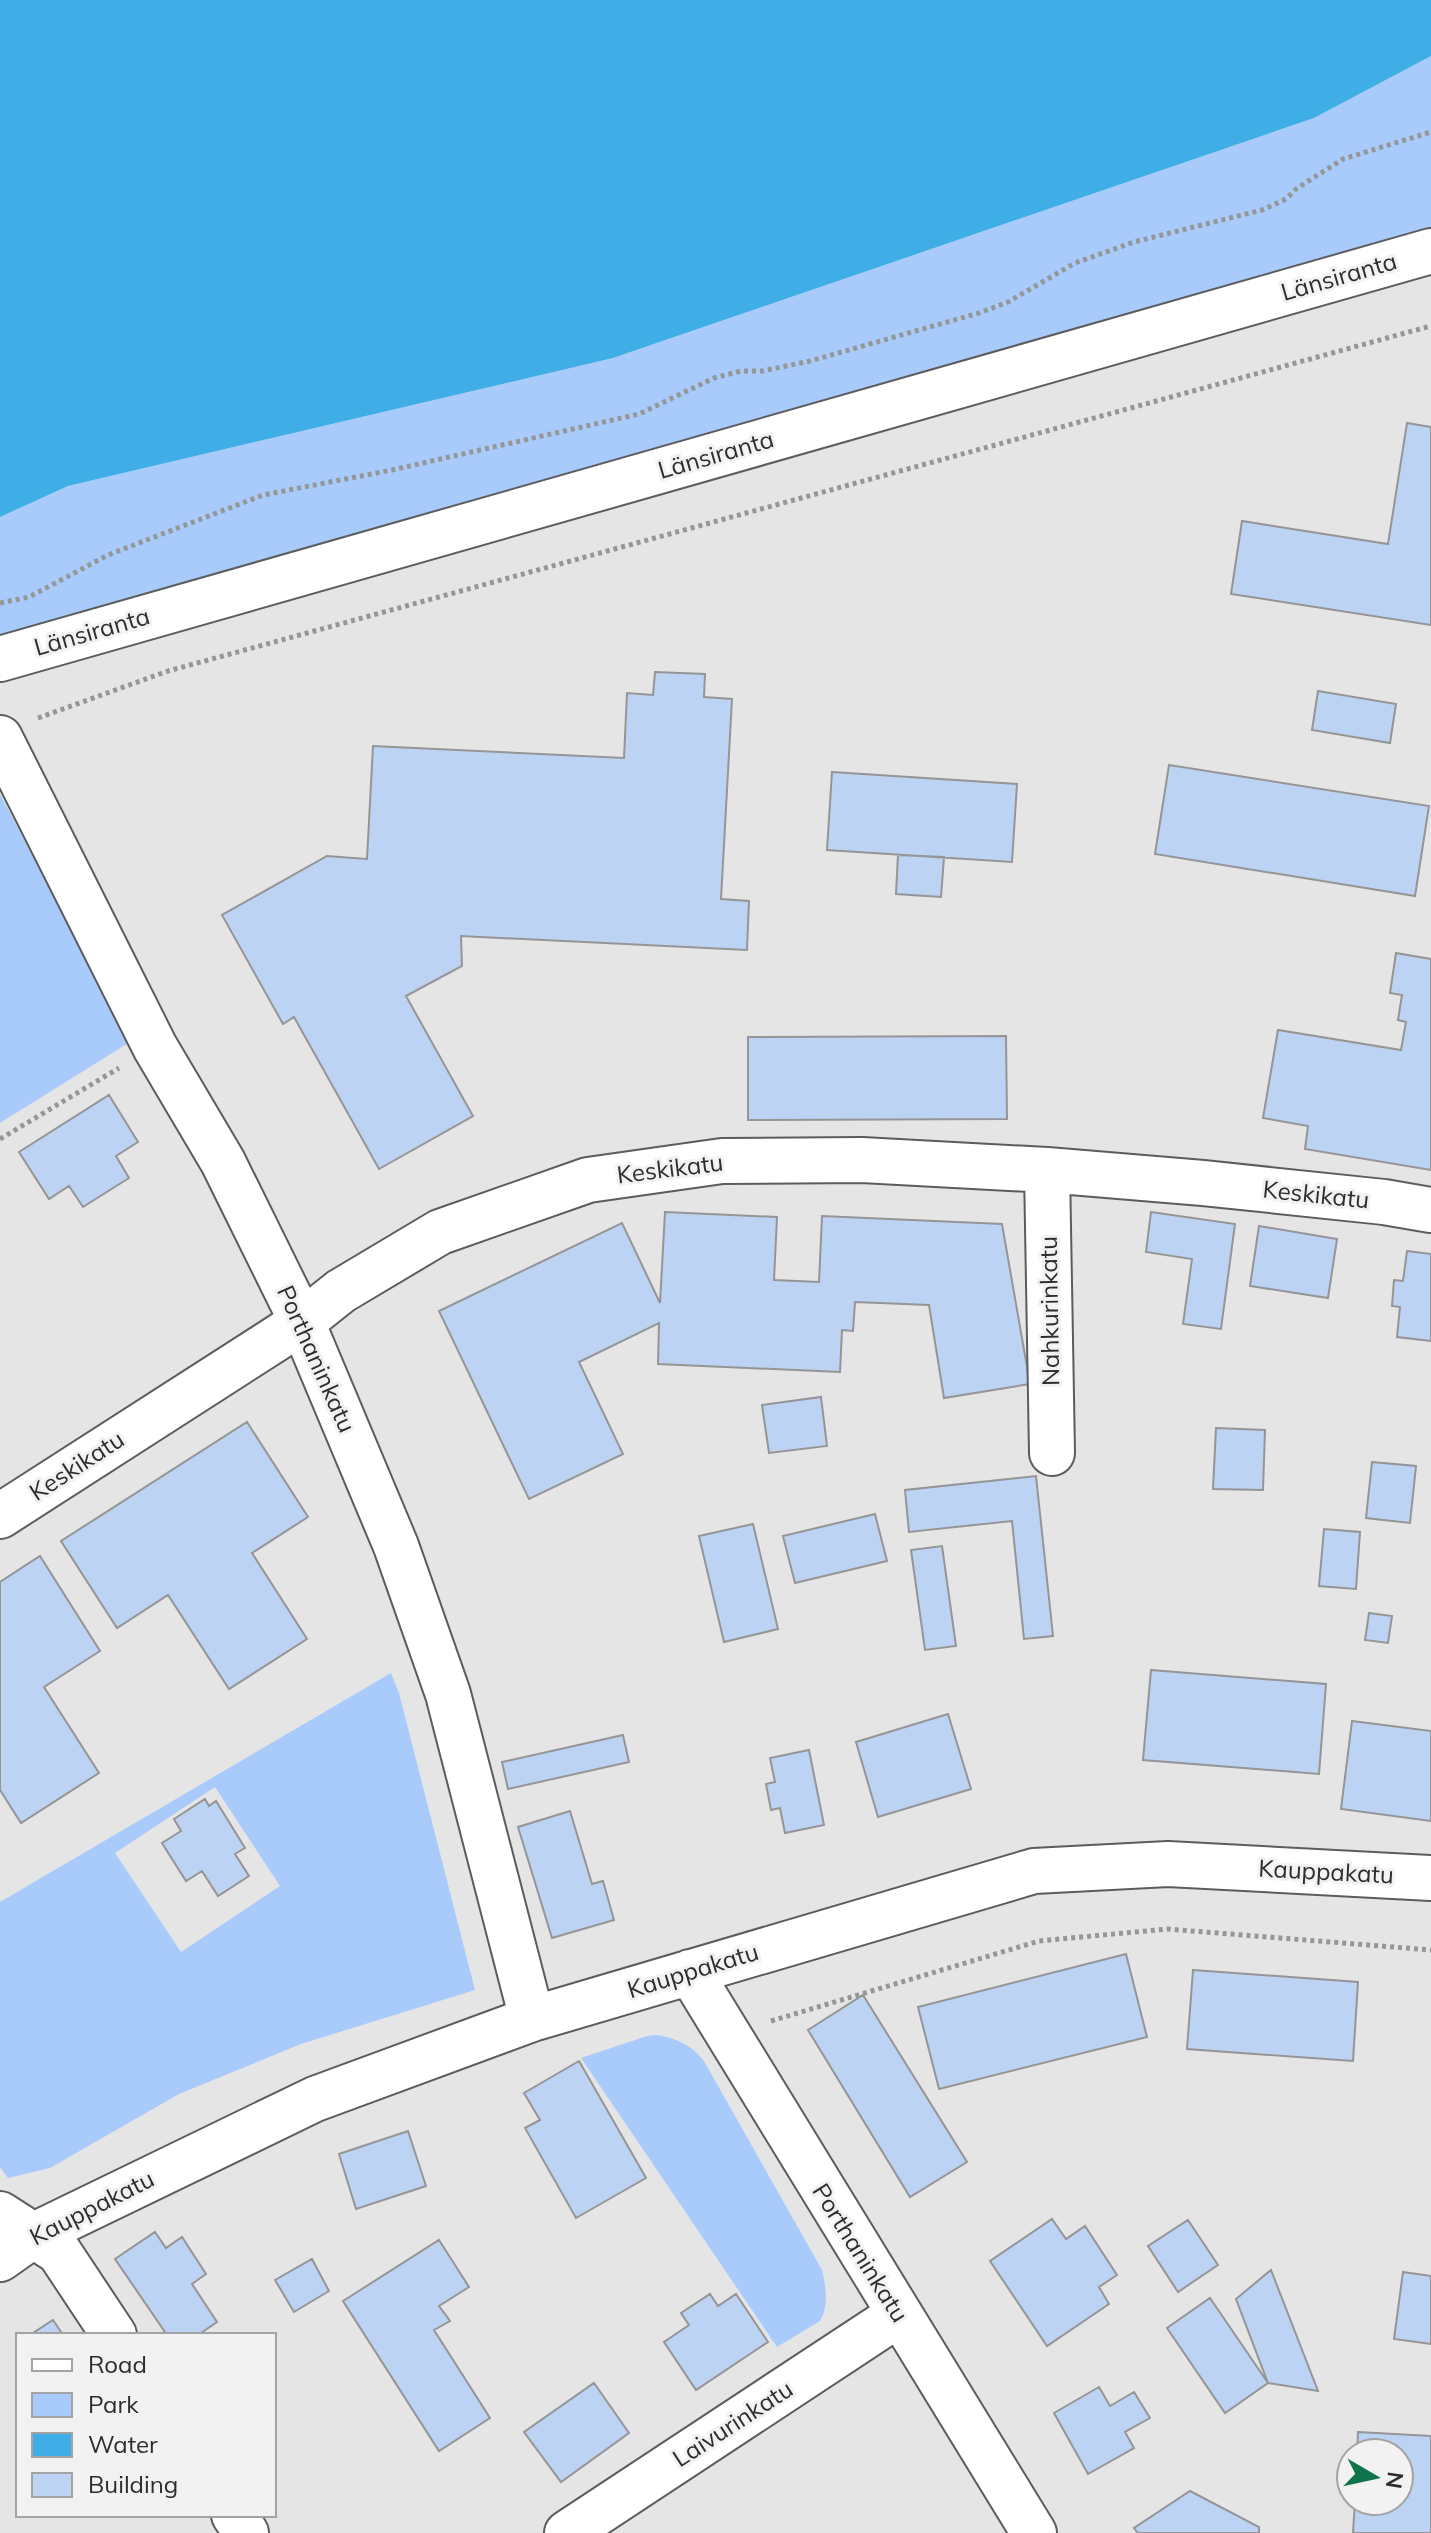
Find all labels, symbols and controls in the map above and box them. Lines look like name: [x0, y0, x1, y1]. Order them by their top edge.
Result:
street label: Länsiranta: [1277, 245, 1400, 307]
street label: Länsiranta: [654, 423, 777, 485]
street label: Länsiranta: [30, 600, 153, 662]
street label: Keskikatu: [615, 1147, 725, 1189]
street label: Keskikatu: [1261, 1174, 1371, 1215]
street label: Nahkurinkatu: [1033, 1236, 1065, 1386]
street label: Porthaninkatu: [271, 1280, 363, 1437]
street label: Keskikatu: [23, 1423, 129, 1507]
street label: Kauppakatu: [1258, 1852, 1395, 1890]
street label: Kauppakatu: [624, 1936, 762, 2004]
street label: Kauppakatu: [24, 2163, 159, 2251]
street label: Porthaninkatu: [806, 2178, 915, 2327]
legend: [16, 2333, 276, 2517]
text: Road: [88, 2349, 147, 2379]
street label: Laivurinkatu: [667, 2373, 798, 2473]
text: Park: [88, 2389, 139, 2419]
text: Water: [88, 2429, 158, 2459]
north arrow: [1335, 2437, 1415, 2517]
text: Building: [88, 2469, 178, 2499]
text: N: [1380, 2470, 1410, 2491]

